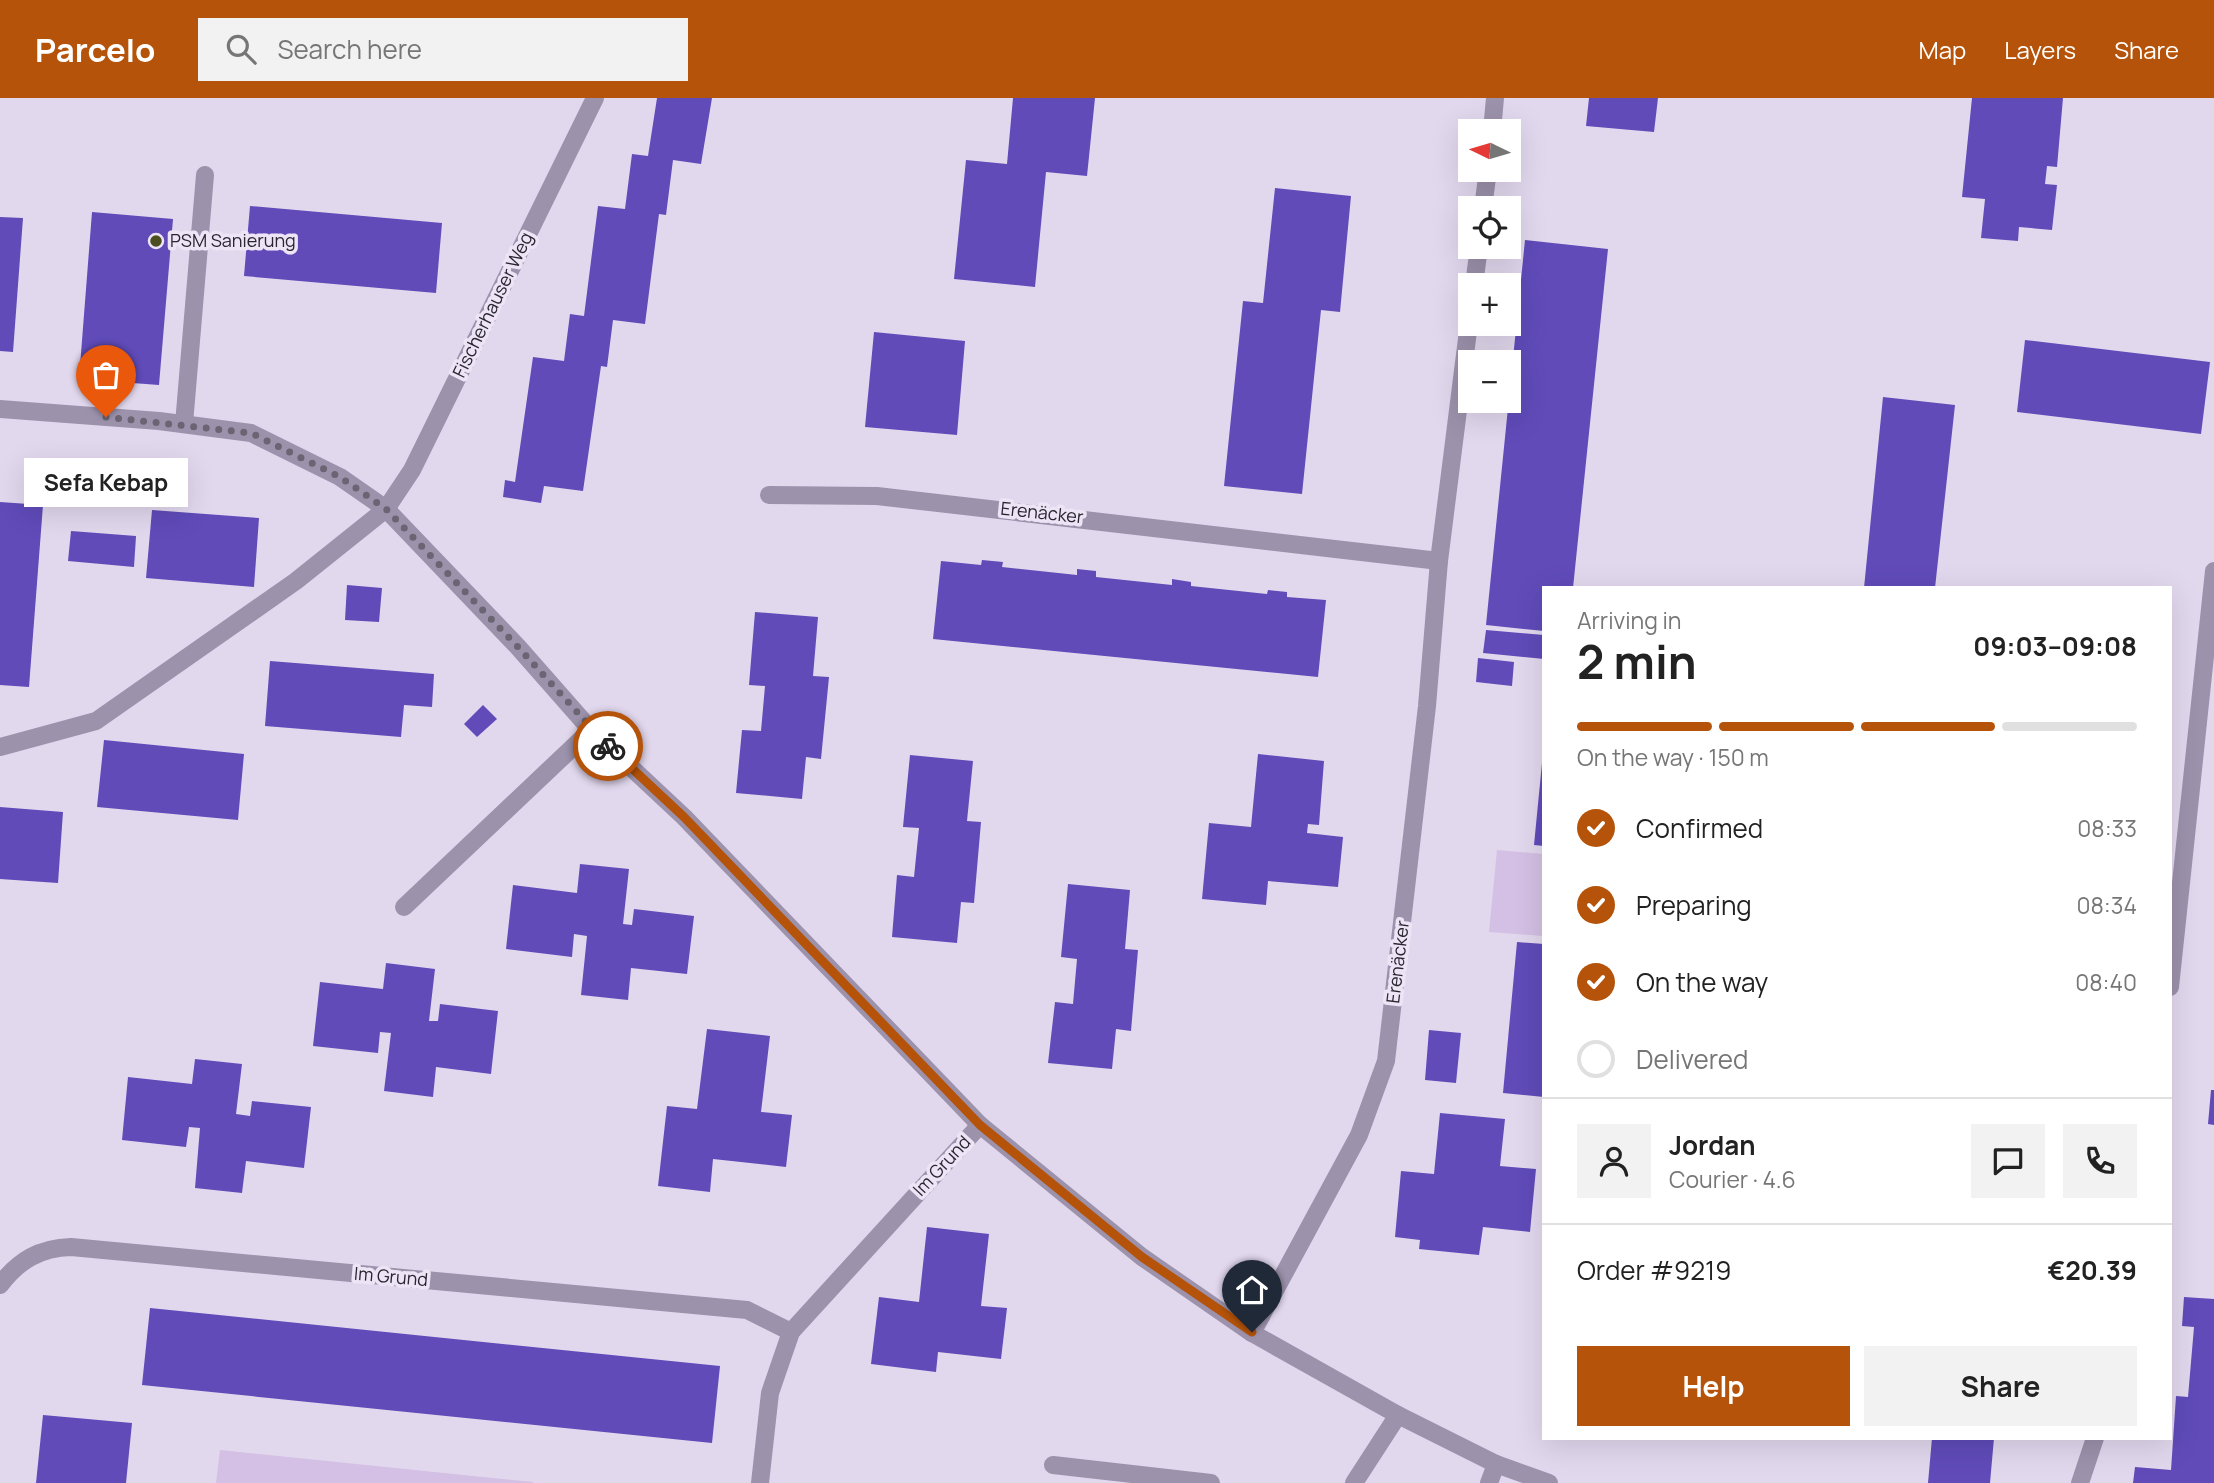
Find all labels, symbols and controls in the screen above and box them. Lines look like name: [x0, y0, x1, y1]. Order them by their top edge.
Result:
search box: [198, 18, 688, 81]
text: Parcelo: [35, 27, 156, 72]
icon: search: [222, 30, 260, 68]
text: Search here: [278, 31, 422, 67]
text: Map: [1919, 33, 1966, 66]
text: Layers: [2004, 33, 2076, 66]
text: Share: [2114, 33, 2179, 66]
north arrow: [1458, 119, 1521, 182]
map controls: [1458, 119, 1521, 413]
button: locate: [1458, 196, 1521, 259]
place label: PSM Sanierung: [170, 228, 296, 252]
street label: Fischerhauser Weg: [447, 228, 538, 381]
marker: PSM Sanierung: [148, 233, 164, 249]
button: +: [1458, 273, 1521, 336]
pin: [76, 345, 136, 417]
button: −: [1458, 350, 1521, 413]
icon: bag: [87, 356, 125, 394]
callout: Sefa Kebap: [24, 459, 188, 508]
text: Sefa Kebap: [44, 466, 168, 498]
street label: Erenäcker: [999, 496, 1085, 528]
text: Arriving in: [1577, 604, 1682, 636]
text: 09:03–09:08: [1973, 628, 2137, 664]
text: 2 min: [1577, 630, 1697, 693]
courier: [573, 711, 643, 781]
icon: bike: [589, 727, 627, 765]
text: On the way · 150 m: [1577, 741, 1769, 773]
icon: check: [1577, 809, 1615, 847]
text: Confirmed: [1636, 810, 1763, 846]
text: 08:33: [2077, 812, 2137, 844]
icon: check: [1577, 886, 1615, 924]
text: Preparing: [1636, 887, 1752, 923]
text: 08:34: [2076, 889, 2137, 921]
street label: Erenäcker: [1380, 919, 1414, 1005]
icon: check: [1577, 963, 1615, 1001]
text: On the way: [1636, 964, 1768, 1000]
text: 08:40: [2075, 966, 2137, 998]
text: Delivered: [1636, 1041, 1748, 1077]
button: person: [1577, 1124, 1651, 1198]
button: chat: [1971, 1124, 2045, 1198]
button: phone: [2063, 1124, 2137, 1198]
text: Jordan: [1669, 1127, 1755, 1163]
street label: Im Grund: [907, 1130, 975, 1201]
text: Courier · 4.6: [1669, 1163, 1796, 1195]
text: Order #9219: [1577, 1252, 1731, 1288]
text: €20.39: [2047, 1252, 2137, 1288]
pin: [1222, 1260, 1282, 1332]
street label: Im Grund: [353, 1261, 429, 1291]
icon: home: [1233, 1271, 1271, 1309]
button: Help: [1577, 1346, 1850, 1426]
button: Share: [1864, 1346, 2137, 1426]

